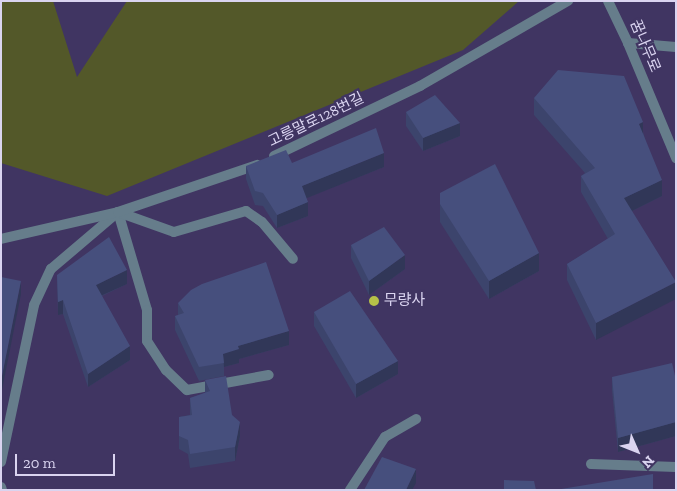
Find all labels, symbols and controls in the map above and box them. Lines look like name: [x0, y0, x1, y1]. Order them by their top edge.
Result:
street label: 꿈나무로: [626, 17, 664, 75]
street label: 고릉말로128번길: [265, 89, 367, 151]
place label: 무량사: [384, 292, 425, 310]
marker: 무량사: [368, 295, 380, 307]
north arrow: [612, 426, 662, 476]
scale bar: [18, 444, 118, 476]
text: N: [638, 452, 658, 471]
text: 20 m: [23, 454, 56, 472]

